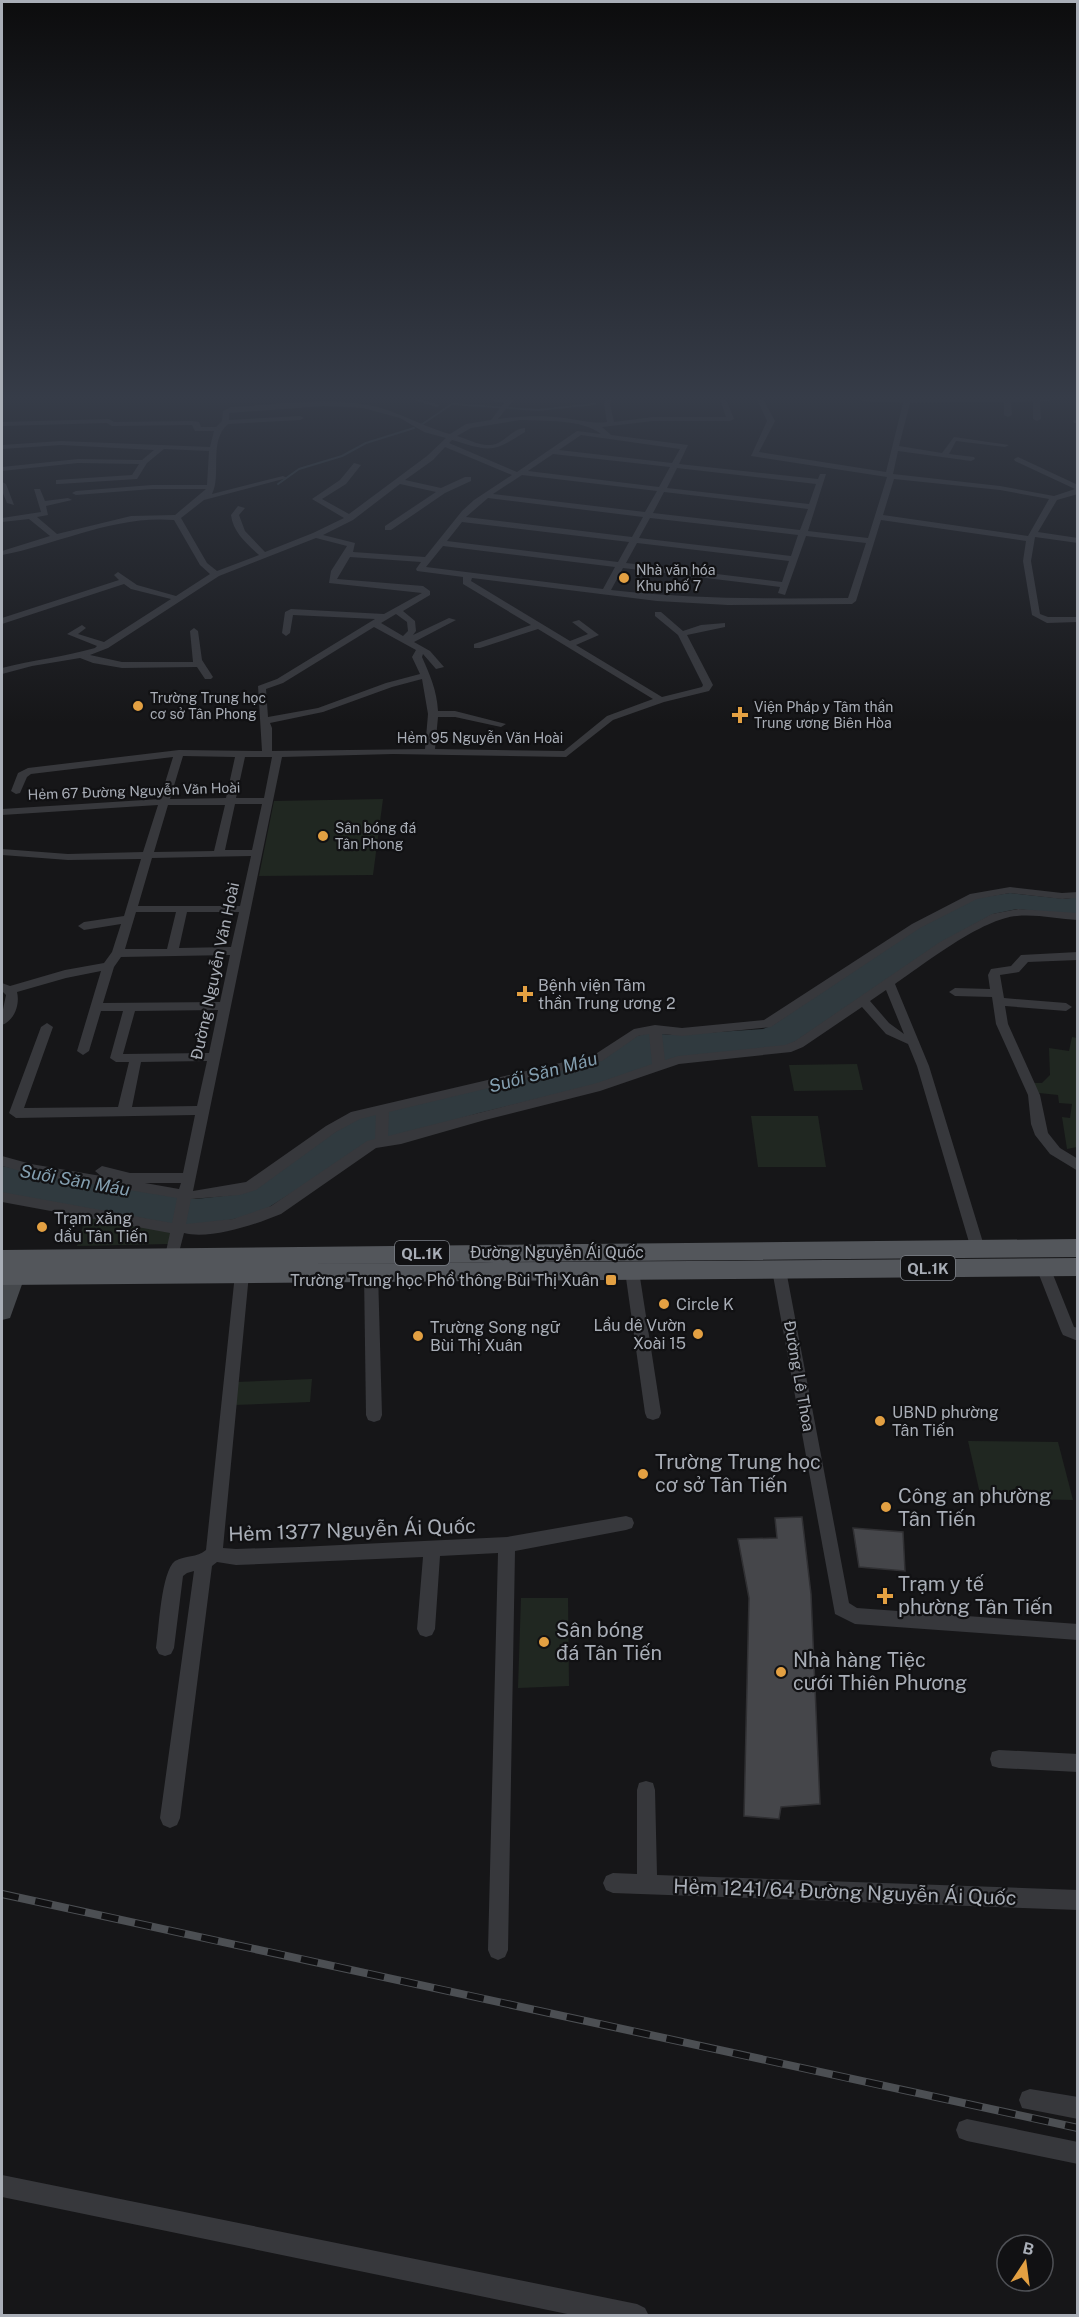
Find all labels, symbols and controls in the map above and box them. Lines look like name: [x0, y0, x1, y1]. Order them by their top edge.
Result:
place label: Nhà văn hóa Khu phố 7: [636, 562, 715, 594]
marker: Nhà văn hóa Khu phố 7: [617, 571, 631, 585]
place label: Trường Trung học cơ sở Tân Phong: [150, 690, 266, 722]
marker: Trường Trung học cơ sở Tân Phong: [131, 699, 145, 713]
place label: Viện Pháp y Tâm thần Trung ương Biên Hòa: [754, 699, 893, 731]
marker: Viện Pháp y Tâm thần Trung ương Biên Hòa: [731, 706, 749, 724]
street label: Hẻm 95 Nguyễn Văn Hoài: [397, 730, 563, 746]
street label: Hẻm 67 Đường Nguyễn Văn Hoài: [27, 779, 241, 803]
place label: Sân bóng đá Tân Phong: [335, 820, 416, 852]
marker: Sân bóng đá Tân Phong: [316, 829, 330, 843]
street label: Đường Nguyễn Văn Hoài: [187, 880, 243, 1062]
place label: Bệnh viện Tâm thần Trung ương 2: [538, 976, 675, 1013]
marker: Bệnh viện Tâm thần Trung ương 2: [516, 985, 534, 1003]
water label: Suối Săn Máu: [486, 1047, 600, 1097]
water label: Suối Săn Máu: [18, 1160, 132, 1200]
place label: Trạm xăng dầu Tân Tiến: [54, 1209, 148, 1246]
marker: Trạm xăng dầu Tân Tiến: [35, 1220, 49, 1234]
road number: QL.1K: [395, 1241, 449, 1265]
street label: Đường Nguyễn Ái Quốc: [470, 1242, 644, 1262]
road number: QL.1K: [901, 1256, 955, 1280]
place label: Trường Trung học Phổ thông Bùi Thị Xuân: [290, 1271, 599, 1290]
marker: Trường Trung học Phổ thông Bùi Thị Xuân: [604, 1273, 618, 1287]
place label: Circle K: [676, 1295, 734, 1314]
marker: Circle K: [657, 1297, 671, 1311]
place label: Lẩu dê Vườn Xoài 15: [593, 1316, 686, 1353]
place label: Trường Song ngữ Bùi Thị Xuân: [430, 1318, 561, 1355]
street label: Đường Lê Thoa: [780, 1319, 818, 1433]
marker: Lẩu dê Vườn Xoài 15: [691, 1327, 705, 1341]
marker: Trường Song ngữ Bùi Thị Xuân: [411, 1329, 425, 1343]
place label: UBND phường Tân Tiến: [892, 1403, 999, 1440]
marker: UBND phường Tân Tiến: [873, 1414, 887, 1428]
place label: Trường Trung học cơ sở Tân Tiến: [655, 1450, 821, 1497]
marker: Trường Trung học cơ sở Tân Tiến: [636, 1467, 650, 1481]
place label: Công an phường Tân Tiến: [898, 1484, 1051, 1531]
marker: Công an phường Tân Tiến: [879, 1500, 893, 1514]
street label: Hẻm 1377 Nguyễn Ái Quốc: [228, 1513, 476, 1546]
place label: Trạm y tế phường Tân Tiến: [898, 1572, 1053, 1619]
marker: Trạm y tế phường Tân Tiến: [876, 1587, 894, 1605]
place label: Sân bóng đá Tân Tiến: [556, 1618, 662, 1665]
marker: Sân bóng đá Tân Tiến: [537, 1635, 551, 1649]
place label: Nhà hàng Tiệc cưới Thiên Phương: [793, 1648, 967, 1695]
marker: Nhà hàng Tiệc cưới Thiên Phương: [774, 1665, 788, 1679]
street label: Hẻm 1241/64 Đường Nguyễn Ái Quốc: [673, 1873, 1017, 1910]
north arrow: [995, 2233, 1055, 2293]
text: B: [1021, 2238, 1036, 2259]

